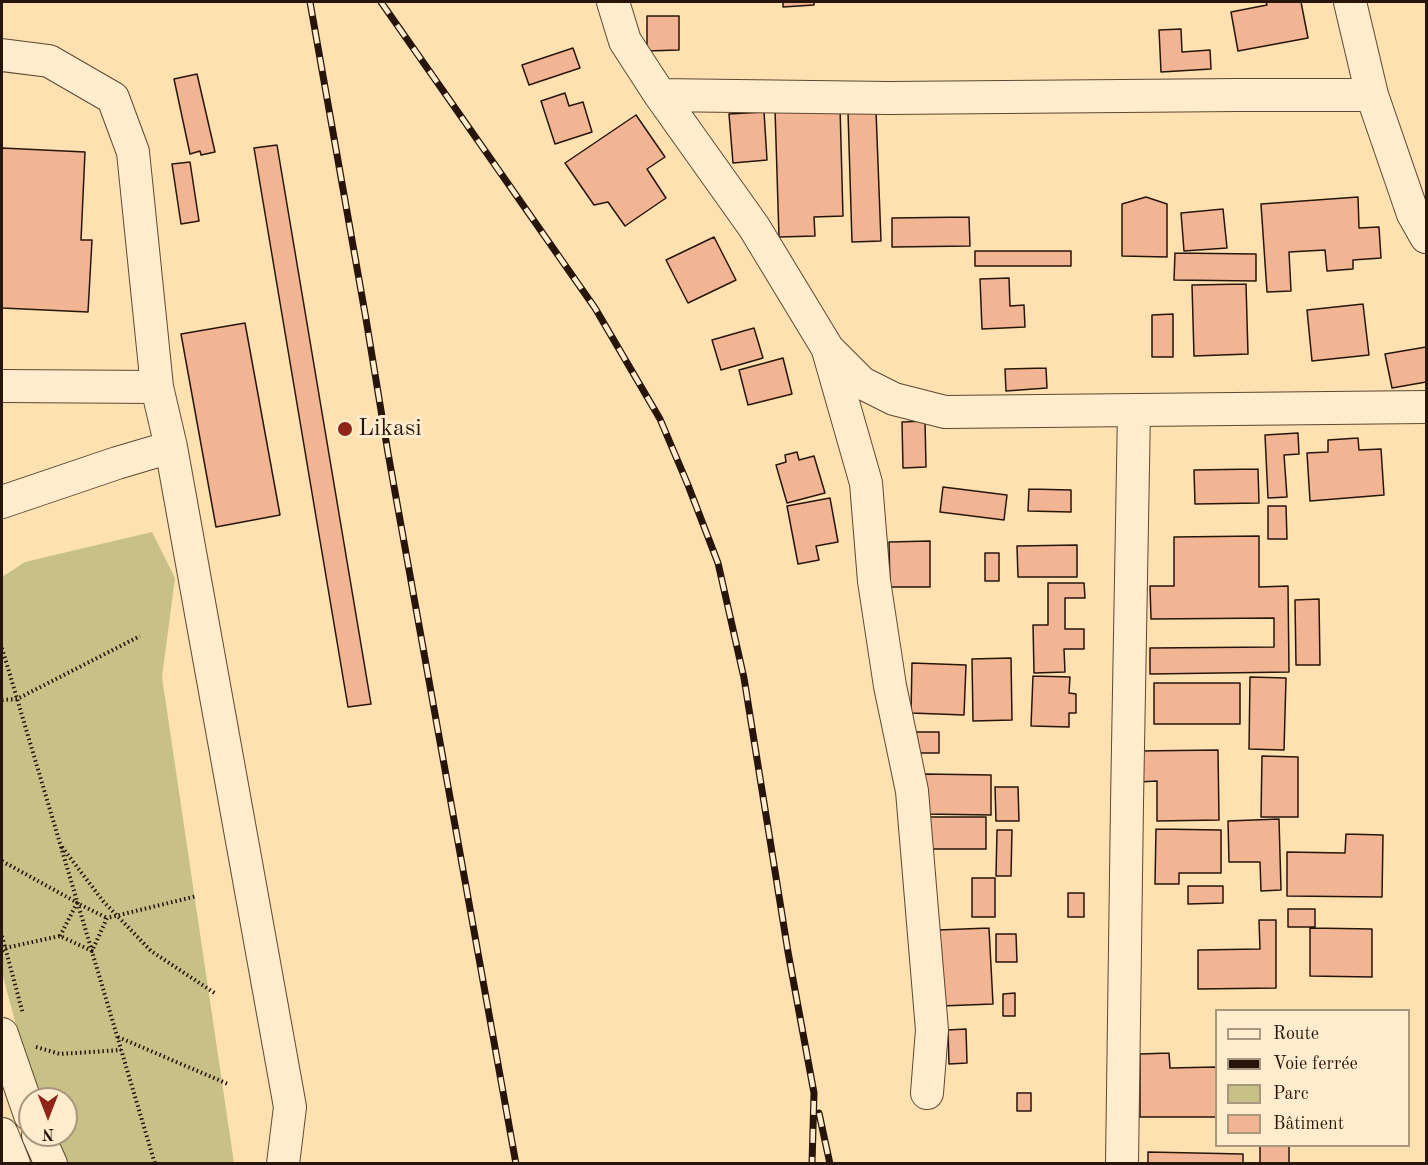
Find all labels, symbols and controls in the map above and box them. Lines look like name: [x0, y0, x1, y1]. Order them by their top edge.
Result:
place label: Likasi: [358, 415, 422, 443]
marker: Likasi: [336, 420, 354, 438]
legend: [1215, 1009, 1410, 1147]
text: Route: [1273, 1025, 1319, 1043]
text: Voie ferrée: [1273, 1055, 1358, 1073]
text: Parc: [1273, 1085, 1309, 1103]
north arrow: [18, 1087, 78, 1147]
text: Bâtiment: [1273, 1115, 1344, 1133]
text: N: [42, 1125, 54, 1141]

